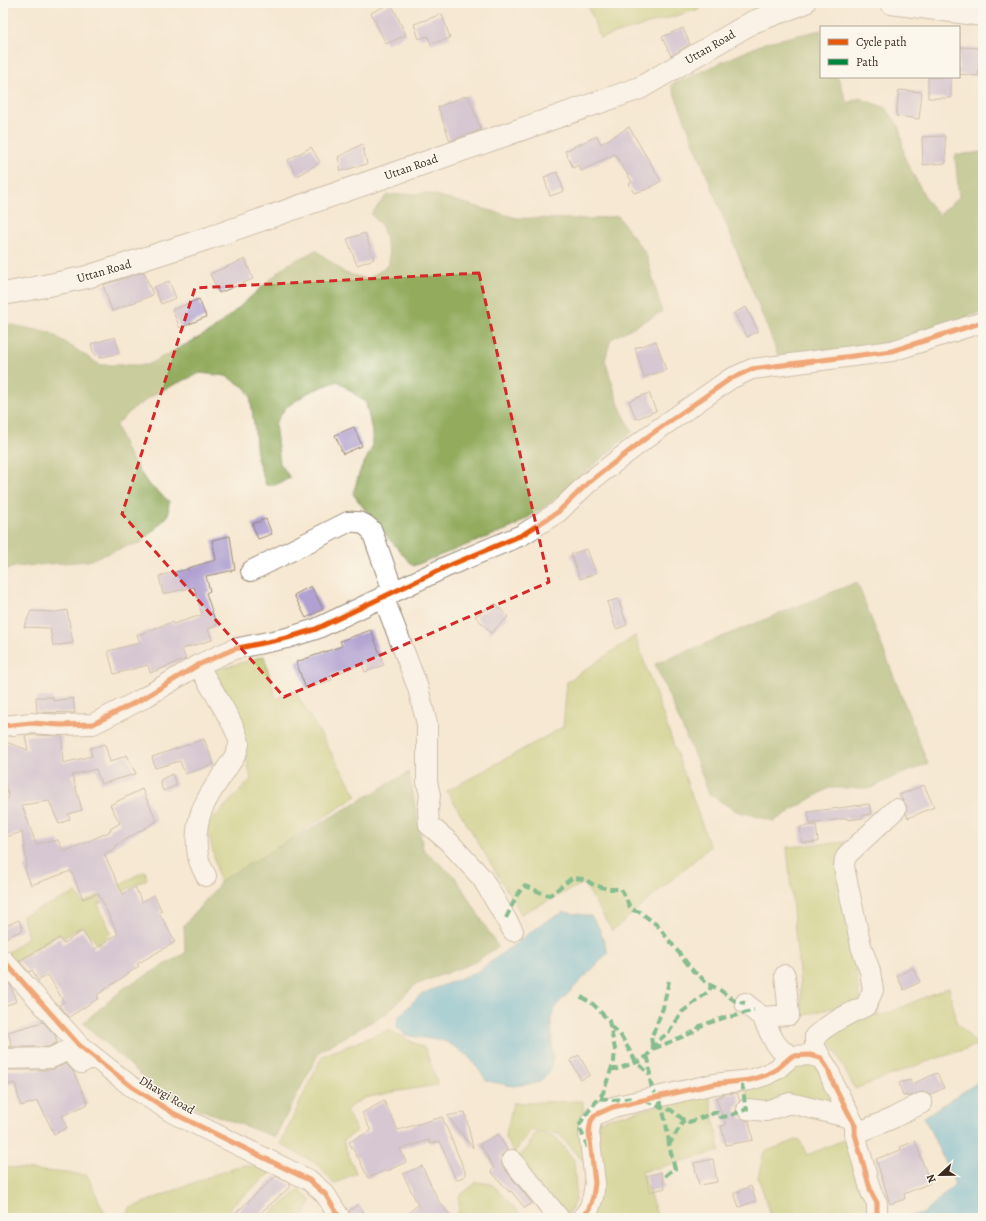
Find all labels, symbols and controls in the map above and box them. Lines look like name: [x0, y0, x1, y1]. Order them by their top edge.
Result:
street label: Uttan Road: [682, 26, 739, 68]
legend: [820, 26, 960, 78]
text: Cycle path: [856, 34, 907, 50]
text: Path: [856, 54, 879, 70]
street label: Uttan Road: [382, 150, 440, 184]
street label: Uttan Road: [75, 255, 133, 286]
street label: Dhavgi Road: [136, 1072, 198, 1118]
north arrow: [920, 1155, 960, 1195]
text: N: [923, 1172, 940, 1185]

